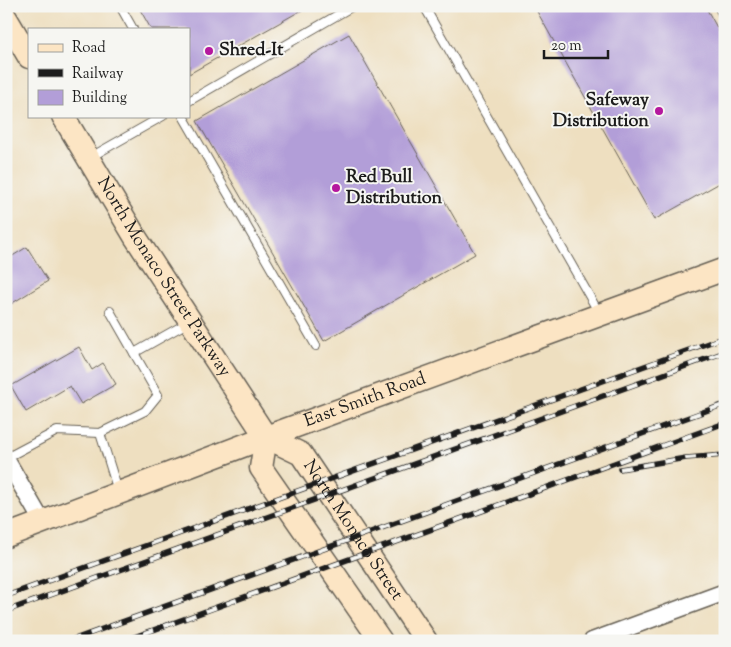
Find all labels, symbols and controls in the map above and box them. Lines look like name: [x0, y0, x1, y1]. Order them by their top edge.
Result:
legend: [28, 28, 190, 118]
scale bar: [544, 28, 607, 60]
text: 20 m: [551, 36, 582, 57]
text: Road: [72, 38, 106, 59]
place label: Shred-It: [219, 38, 284, 64]
marker: Shred-It: [203, 45, 215, 57]
text: Railway: [72, 64, 124, 85]
text: Building: [72, 88, 127, 109]
place label: Safeway Distribution: [553, 88, 649, 135]
marker: Safeway Distribution: [653, 105, 665, 117]
place label: Red Bull Distribution: [346, 165, 443, 212]
street label: North Monaco Street Parkway: [90, 172, 237, 383]
marker: Red Bull Distribution: [330, 182, 342, 194]
street label: East Smith Road: [301, 366, 430, 435]
street label: North Monaco Street: [296, 455, 409, 606]

